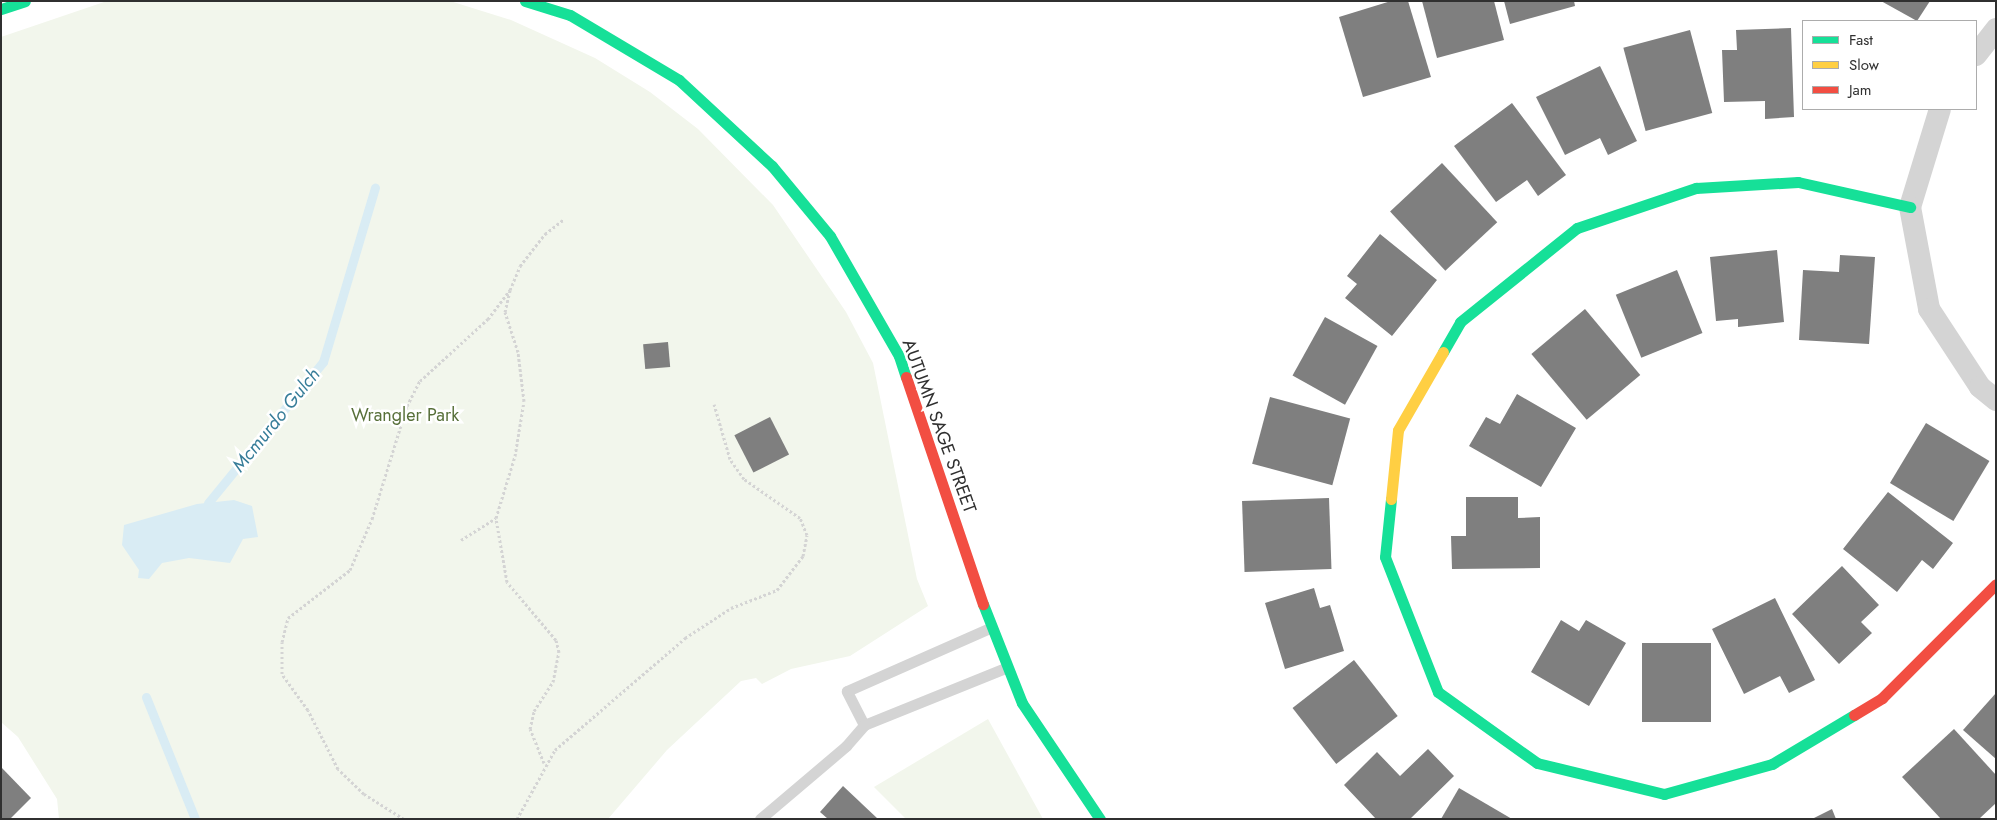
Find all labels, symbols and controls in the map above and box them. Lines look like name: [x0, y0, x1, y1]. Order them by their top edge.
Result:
legend: [1802, 20, 1977, 110]
text: Fast: [1849, 29, 1873, 51]
text: Slow: [1849, 54, 1879, 76]
text: Jam: [1849, 79, 1872, 101]
street label: AUTUMN SAGE STREET: [897, 336, 981, 516]
water label: Mcmurdo Gulch: [227, 363, 325, 477]
park label: Wrangler Park: [351, 404, 459, 426]

